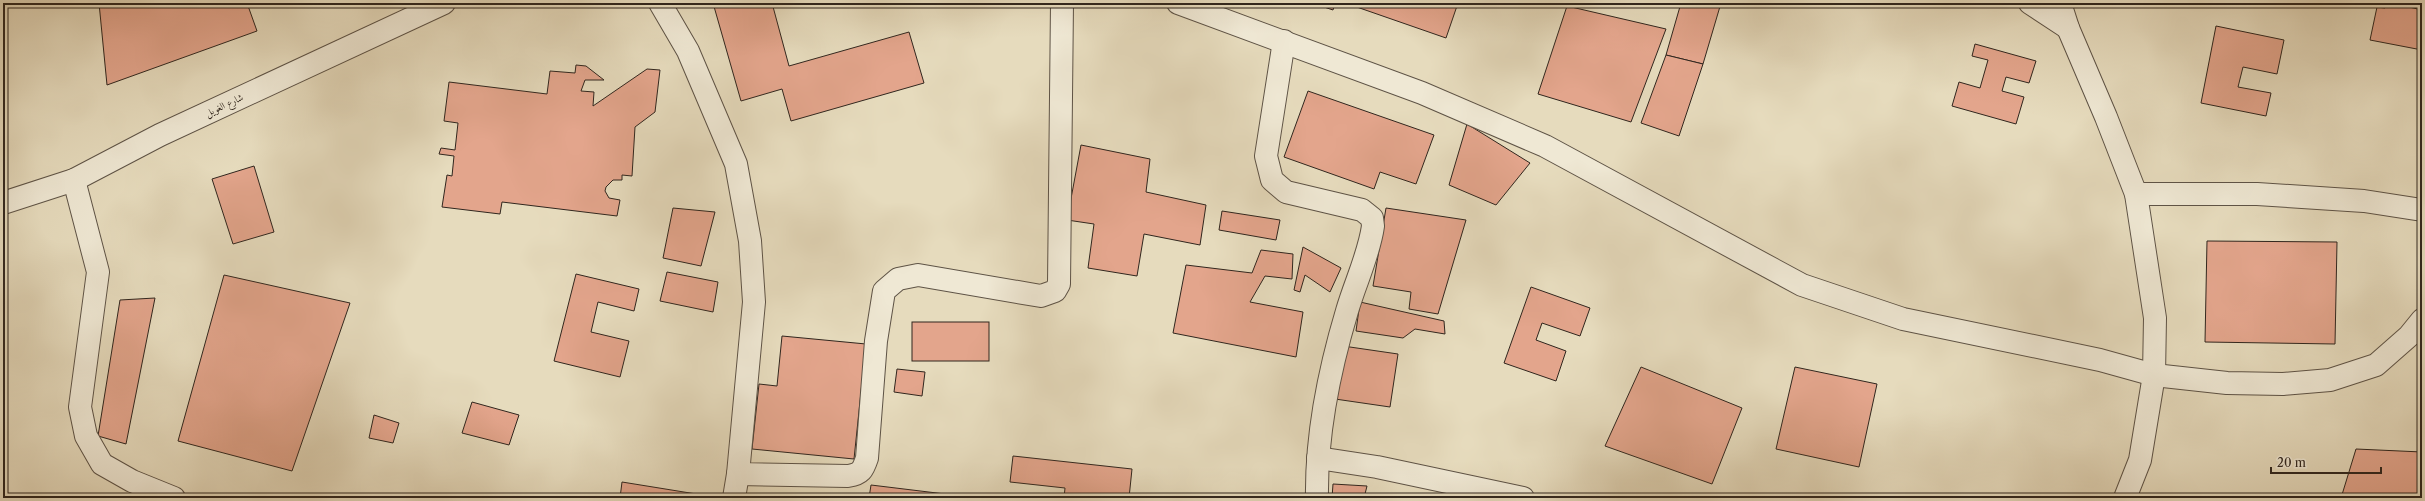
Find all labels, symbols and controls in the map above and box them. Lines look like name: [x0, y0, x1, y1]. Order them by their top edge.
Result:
street label: شارع الغويل: [203, 90, 247, 122]
scale bar: [2271, 449, 2381, 475]
text: 20 m: [2277, 455, 2306, 470]

